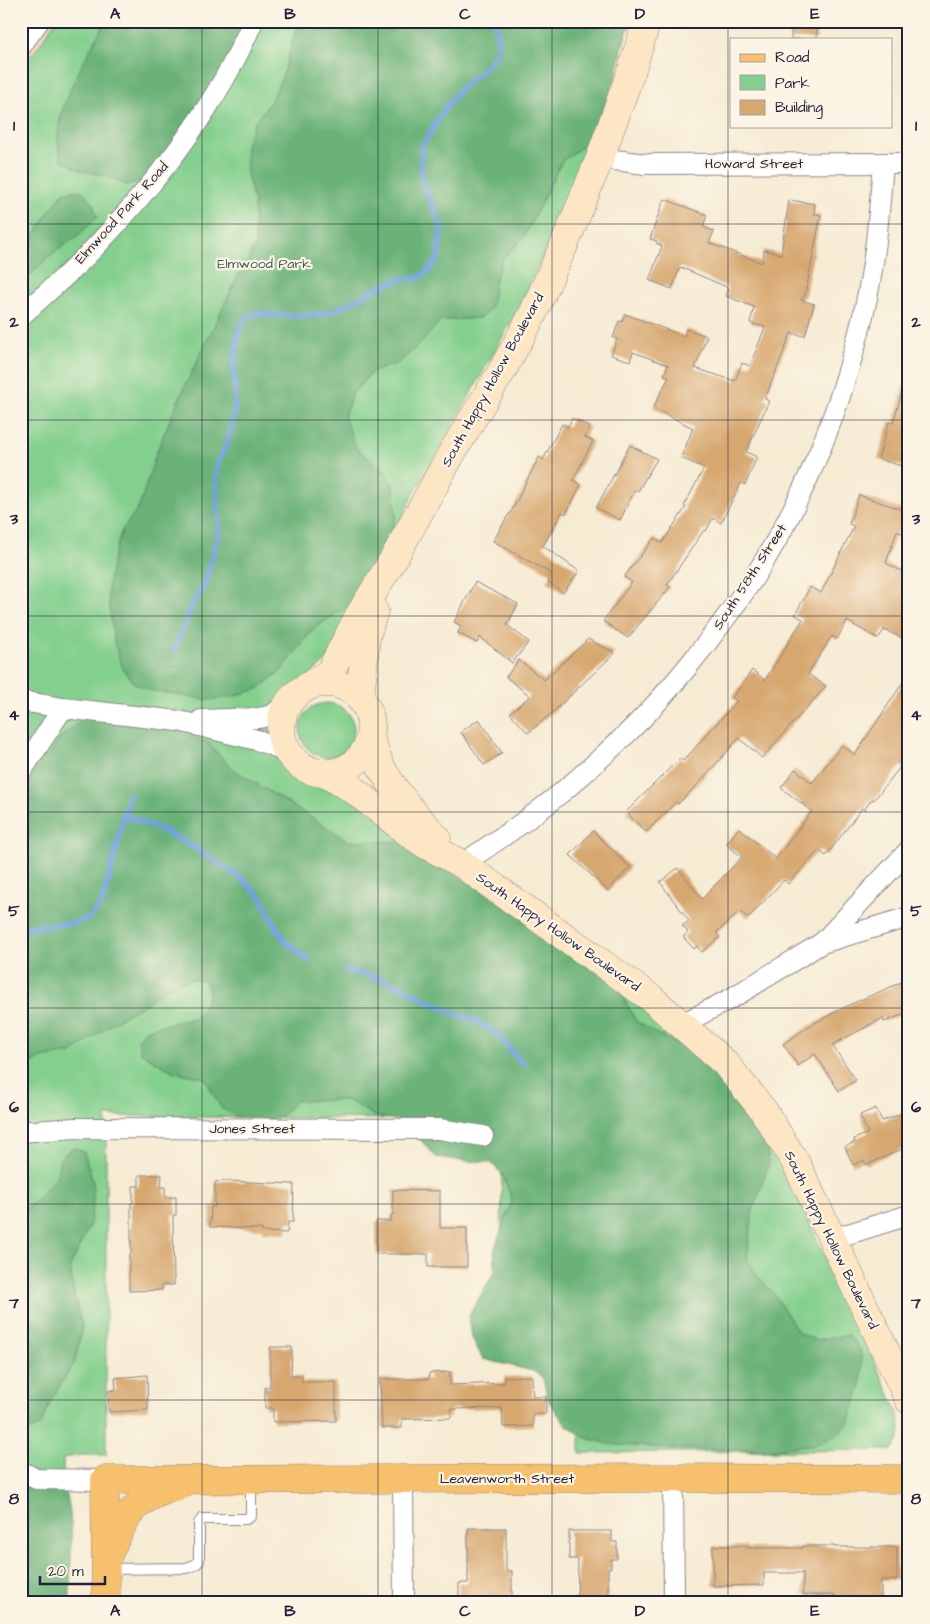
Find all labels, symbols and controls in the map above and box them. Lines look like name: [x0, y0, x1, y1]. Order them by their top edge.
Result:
text: A: [110, 3, 121, 25]
text: B: [284, 3, 296, 25]
text: C: [459, 3, 471, 25]
text: D: [635, 3, 646, 25]
text: E: [810, 3, 820, 25]
legend: [730, 38, 892, 128]
text: Road: [775, 47, 810, 68]
text: Park: [775, 73, 810, 94]
text: Building: [775, 97, 823, 119]
text: 1: [13, 115, 16, 137]
text: 1: [915, 115, 918, 137]
street label: Howard Street: [705, 154, 804, 174]
street label: Elmwood Park Road: [71, 157, 173, 269]
park label: Elmwood Park: [217, 254, 311, 274]
street label: South Happy Hollow Boulevard: [437, 289, 549, 471]
text: 2: [8, 311, 19, 333]
text: 2: [910, 311, 921, 333]
text: 3: [9, 508, 19, 530]
text: 3: [911, 508, 921, 530]
street label: South 58th Street: [708, 520, 792, 634]
text: 4: [9, 704, 20, 726]
text: 4: [911, 704, 922, 726]
street label: South Happy Hollow Boulevard: [472, 868, 644, 996]
text: 5: [8, 900, 20, 922]
text: 5: [910, 900, 922, 922]
text: 6: [9, 1096, 19, 1118]
text: 6: [911, 1096, 921, 1118]
street label: Jones Street: [209, 1119, 295, 1139]
street label: South Happy Hollow Boulevard: [779, 1147, 883, 1333]
text: 7: [8, 1292, 19, 1314]
text: 7: [910, 1292, 921, 1314]
street label: Leavenworth Street: [440, 1469, 575, 1489]
text: 8: [9, 1488, 20, 1510]
text: 8: [911, 1488, 922, 1510]
scale bar: [40, 1554, 105, 1586]
text: 20 m: [48, 1561, 84, 1582]
text: A: [110, 1600, 121, 1622]
text: B: [284, 1600, 296, 1622]
text: C: [459, 1600, 471, 1622]
text: D: [635, 1600, 646, 1622]
text: E: [810, 1600, 820, 1622]

